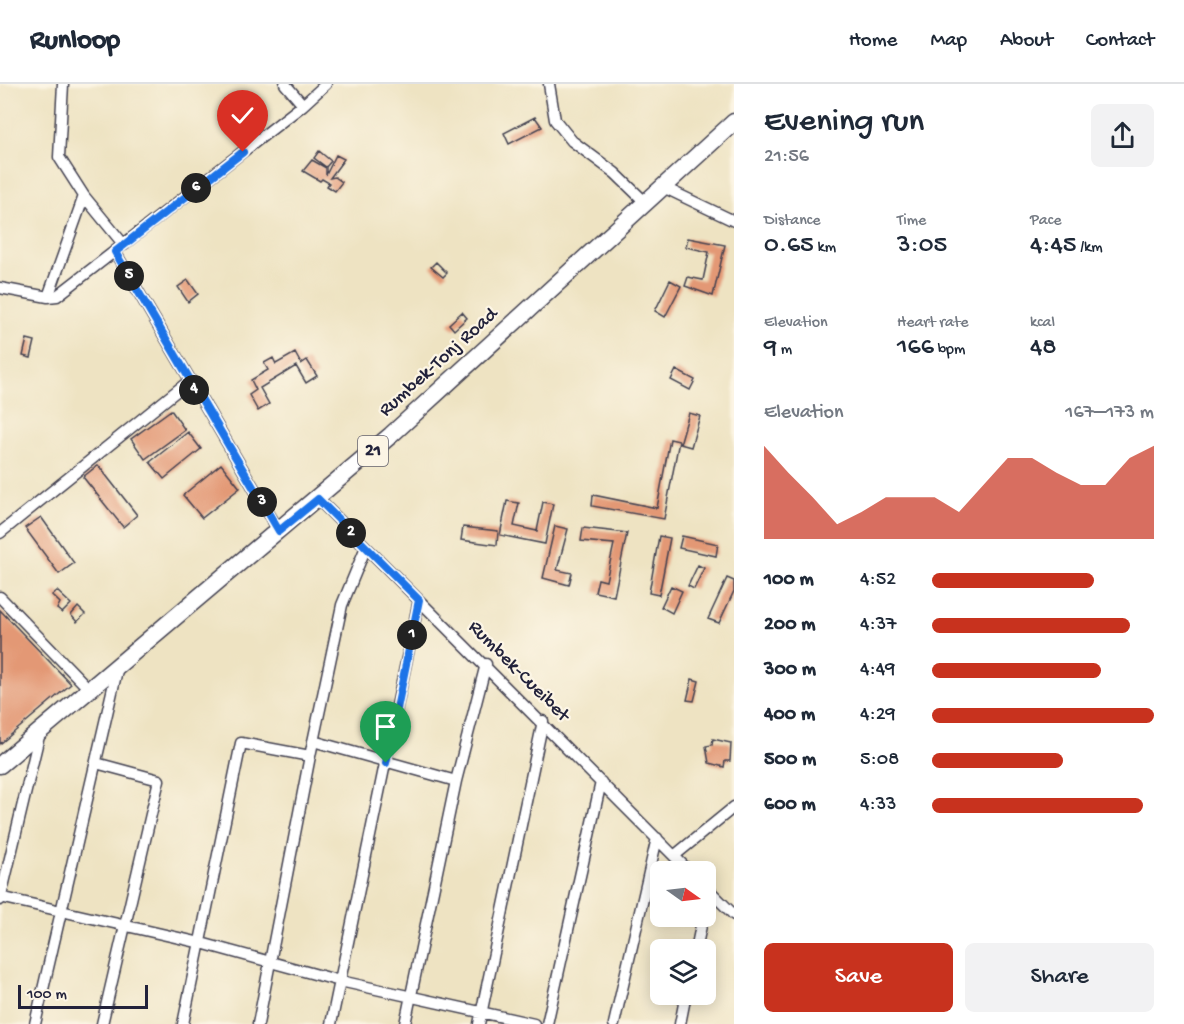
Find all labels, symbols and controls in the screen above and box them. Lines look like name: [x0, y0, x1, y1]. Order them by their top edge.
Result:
text: Runloop: [30, 25, 120, 58]
text: Home: [849, 29, 897, 54]
text: Map: [930, 29, 967, 54]
text: About: [1000, 29, 1053, 54]
text: Contact: [1086, 29, 1154, 54]
pin: [217, 90, 268, 152]
icon: check: [226, 99, 259, 132]
text: Evening run: [764, 104, 924, 142]
button: share: [1091, 104, 1154, 167]
text: 21:56: [764, 146, 809, 169]
pin: 6: [181, 173, 211, 203]
text: 6: [192, 178, 200, 197]
text: Distance: [764, 212, 821, 231]
text: Time: [897, 212, 926, 231]
text: Pace: [1030, 212, 1061, 231]
text: 0.65: [764, 231, 814, 262]
text: 3:05: [897, 231, 947, 262]
text: 4:45: [1030, 231, 1076, 262]
text: km: [814, 239, 836, 258]
text: /km: [1076, 239, 1103, 258]
pin: 5: [114, 261, 144, 291]
text: 5: [125, 266, 133, 285]
street label: Rumbek-Tonj Road: [375, 302, 505, 422]
text: Elevation: [764, 314, 828, 333]
text: Heart rate: [897, 314, 969, 333]
text: kcal: [1030, 314, 1055, 333]
text: 9: [764, 333, 777, 364]
text: 166: [897, 333, 934, 364]
text: 48: [1030, 333, 1057, 364]
text: m: [777, 341, 792, 360]
text: bpm: [934, 341, 965, 360]
pin: 4: [179, 375, 209, 405]
text: 4: [190, 380, 198, 399]
text: Elevation: [764, 402, 844, 425]
text: 167–173 m: [1065, 402, 1154, 425]
road number: 21: [358, 436, 388, 466]
pin: 3: [247, 487, 277, 517]
text: 3: [258, 492, 266, 511]
pin: 2: [336, 518, 366, 548]
text: 2: [347, 523, 355, 542]
text: 100 m: [764, 569, 814, 592]
text: 4:52: [860, 569, 896, 592]
text: 200 m: [764, 614, 815, 637]
text: 4:37: [860, 614, 897, 637]
street label: Rumbek-Cueibet: [462, 616, 575, 729]
pin: 1: [397, 620, 427, 650]
text: 1: [409, 625, 415, 644]
text: 300 m: [764, 659, 816, 682]
text: 4:49: [860, 659, 895, 682]
pin: [360, 701, 411, 763]
text: 400 m: [764, 704, 815, 727]
text: 4:29: [860, 704, 896, 727]
icon: arrive: [369, 710, 402, 743]
text: 500 m: [764, 749, 816, 772]
text: 5:08: [860, 749, 899, 772]
text: 600 m: [764, 794, 816, 817]
text: 4:33: [860, 794, 897, 817]
north arrow: [650, 861, 716, 927]
map controls: [650, 861, 716, 1005]
button: layers: [650, 939, 716, 1005]
button: Save: [764, 943, 953, 1012]
button: Share: [965, 943, 1154, 1012]
scale bar: [18, 982, 148, 1010]
text: 100 m: [27, 986, 67, 1005]

